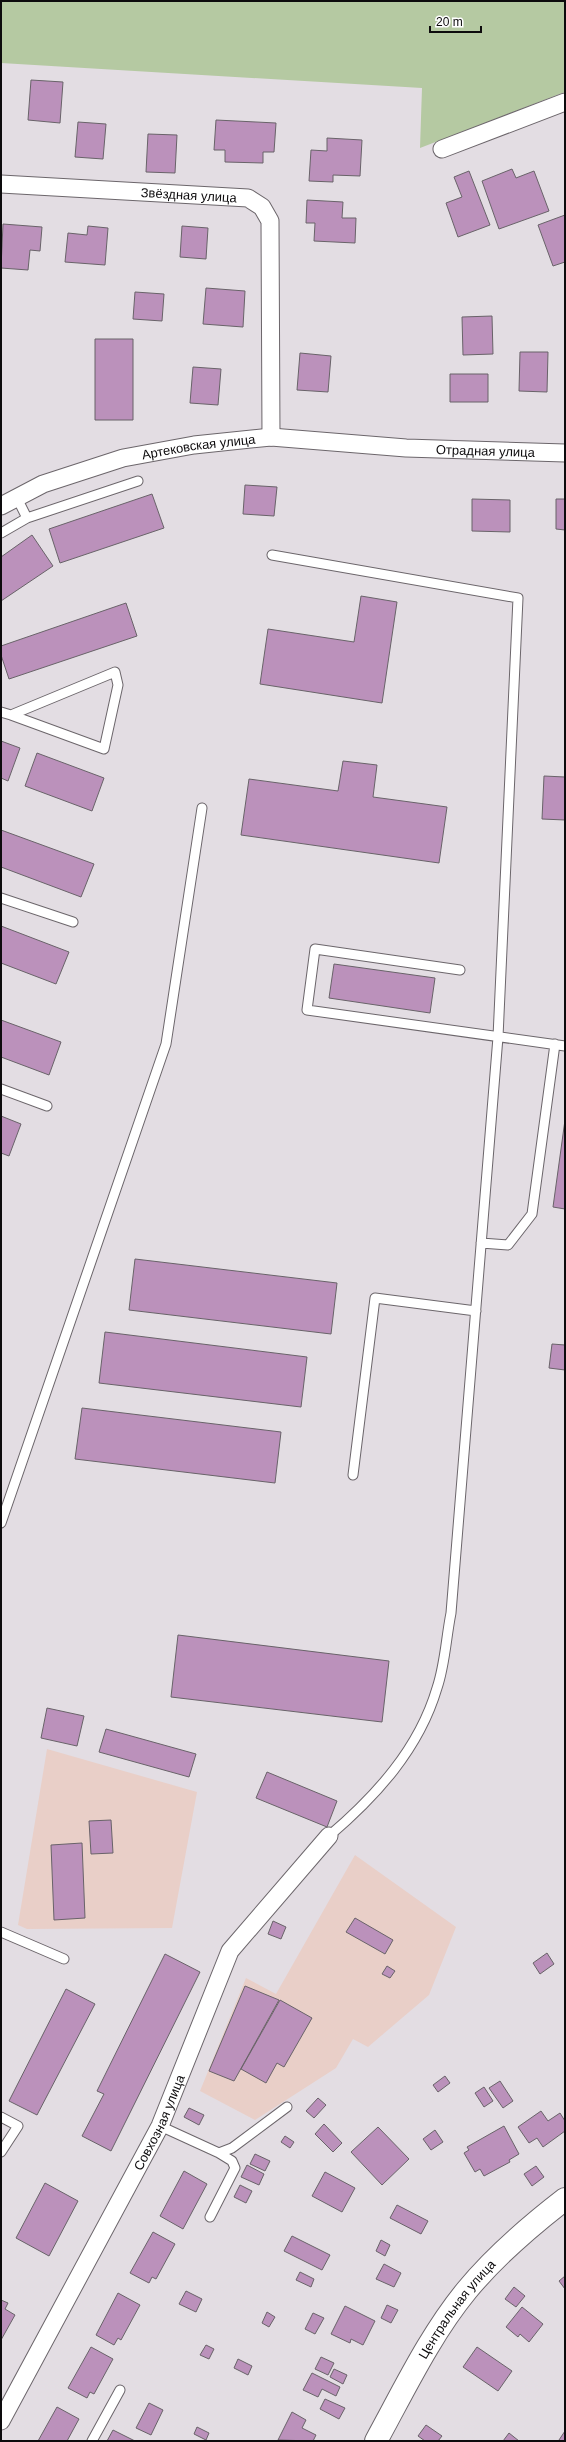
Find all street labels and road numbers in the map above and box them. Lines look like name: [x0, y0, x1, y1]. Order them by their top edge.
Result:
street label: Звёздная улица: [140, 185, 238, 205]
street label: Артековская улица: [141, 432, 257, 462]
street label: Отрадная улица: [436, 442, 536, 460]
street label: Совхозная улица: [131, 2072, 188, 2173]
street label: Центральная улица: [415, 2256, 499, 2361]

